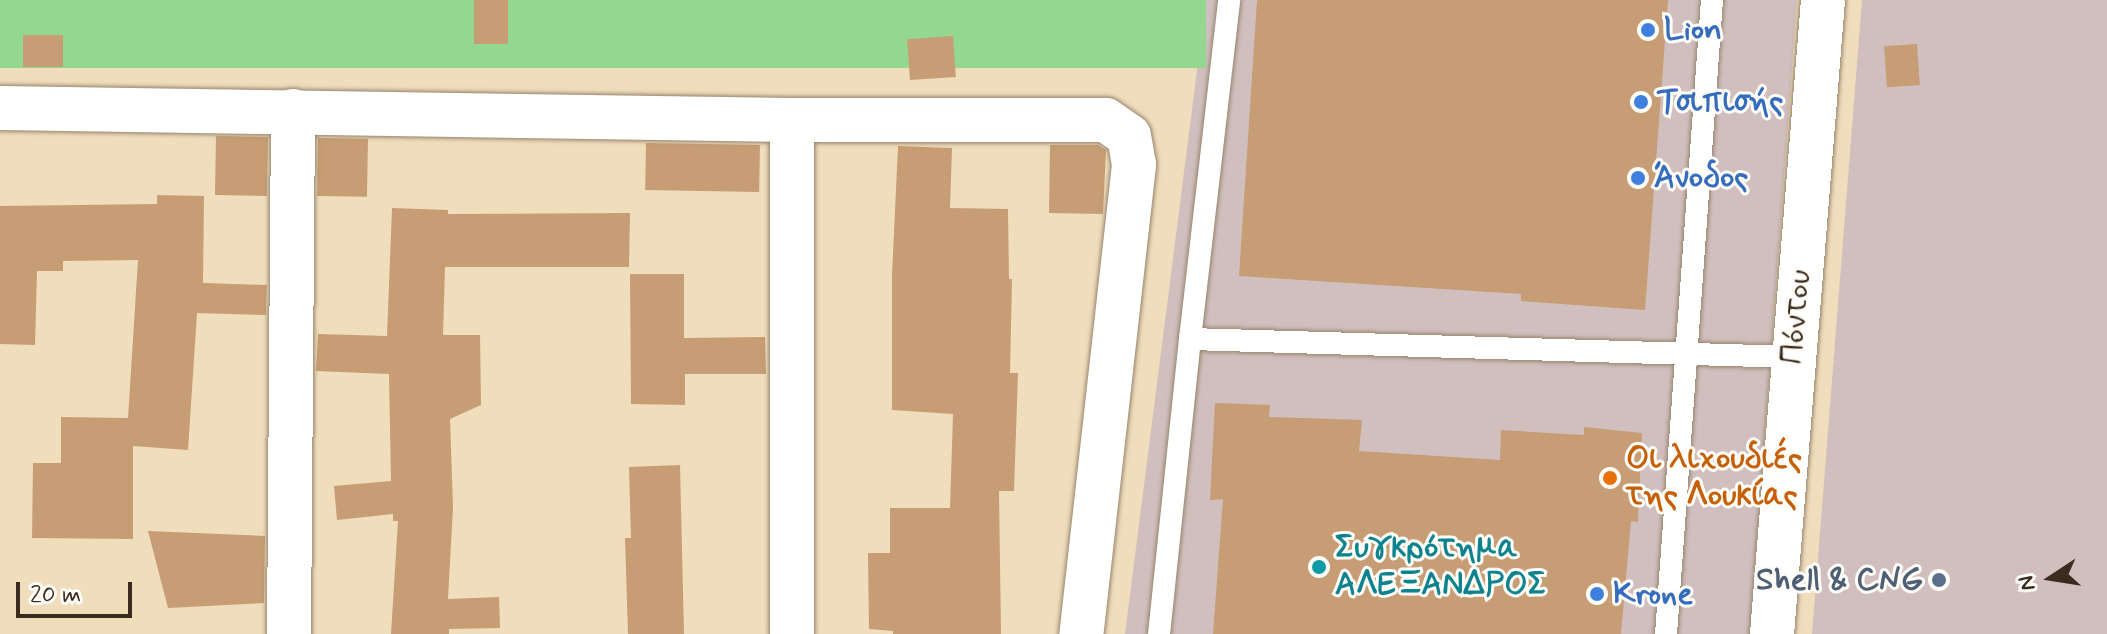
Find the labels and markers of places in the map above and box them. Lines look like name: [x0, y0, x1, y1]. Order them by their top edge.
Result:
place label: Lion: [1664, 11, 1722, 49]
marker: Lion: [1639, 21, 1657, 39]
place label: Τσιπισής: [1657, 83, 1783, 121]
marker: Τσιπισής: [1632, 93, 1650, 111]
place label: Άνοδος: [1654, 159, 1748, 197]
marker: Άνοδος: [1629, 169, 1647, 187]
place label: Οι λιχουδιές της Λουκίας: [1626, 441, 1802, 516]
marker: Οι λιχουδιές της Λουκίας: [1601, 469, 1619, 487]
place label: Συγκρότημα ΑΛΕΞΑΝΔΡΟΣ: [1335, 530, 1547, 605]
marker: Συγκρότημα ΑΛΕΞΑΝΔΡΟΣ: [1310, 558, 1328, 576]
place label: Shell & CNG: [1756, 561, 1923, 599]
marker: Shell & CNG: [1930, 571, 1948, 589]
place label: Krone: [1613, 575, 1693, 613]
marker: Krone: [1588, 585, 1606, 603]

